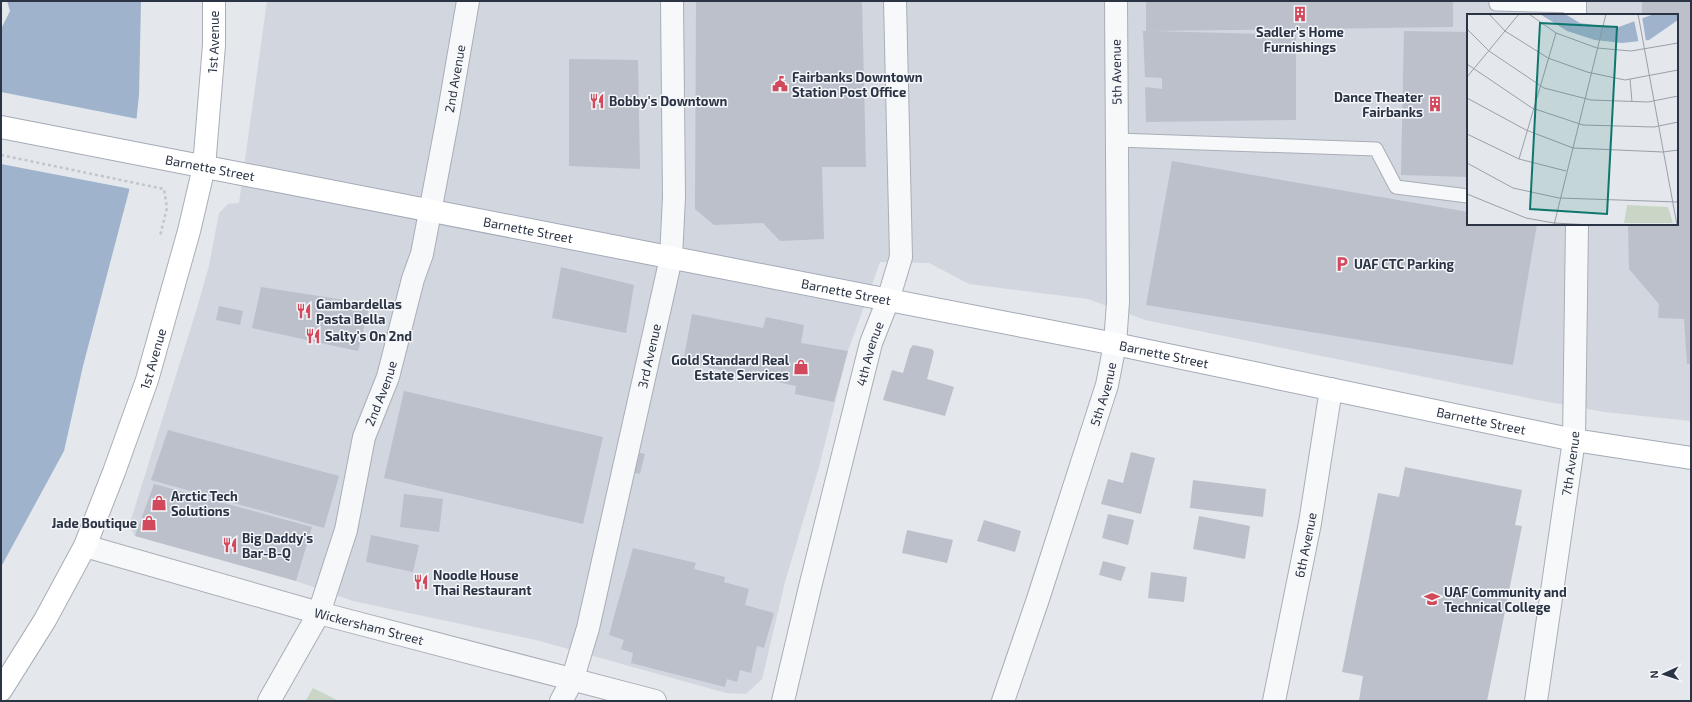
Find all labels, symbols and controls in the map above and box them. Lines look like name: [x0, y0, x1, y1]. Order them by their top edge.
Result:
building icon: Sadler's Home Furnishings: [1291, 5, 1309, 23]
street label: 1st Avenue: [204, 10, 222, 74]
inset map: [1467, 14, 1678, 225]
place label: Sadler's Home Furnishings: [1256, 24, 1344, 55]
street label: 5th Avenue: [1107, 39, 1125, 105]
street label: 2nd Avenue: [441, 43, 468, 114]
place label: Fairbanks Downtown Station Post Office: [792, 69, 923, 100]
public building icon: Fairbanks Downtown Station Post Office: [771, 75, 789, 93]
place label: Dance Theater Fairbanks: [1334, 89, 1423, 120]
restaurant icon: Bobby's Downtown: [588, 92, 606, 110]
place label: Bobby's Downtown: [609, 93, 727, 109]
building icon: Dance Theater Fairbanks: [1426, 95, 1444, 113]
street label: Barnette Street: [164, 151, 256, 184]
street label: Barnette Street: [482, 213, 574, 246]
parking icon: UAF CTC Parking: [1333, 255, 1351, 273]
place label: UAF CTC Parking: [1354, 256, 1455, 272]
street label: Barnette Street: [800, 275, 892, 308]
place label: Gambardellas Pasta Bella: [316, 296, 402, 327]
restaurant icon: Gambardellas Pasta Bella: [295, 302, 313, 320]
street label: 4th Avenue: [853, 319, 887, 388]
street label: 3rd Avenue: [634, 322, 664, 390]
street label: 1st Avenue: [136, 326, 169, 392]
restaurant icon: Salty's On 2nd: [304, 327, 322, 345]
place label: Salty's On 2nd: [325, 328, 412, 344]
street label: Barnette Street: [1118, 337, 1210, 371]
place label: Gold Standard Real Estate Services: [671, 352, 790, 383]
shop icon: Gold Standard Real Estate Services: [792, 358, 810, 376]
street label: 2nd Avenue: [361, 359, 400, 428]
street label: 5th Avenue: [1086, 361, 1119, 428]
street label: Barnette Street: [1435, 403, 1527, 438]
street label: 7th Avenue: [1558, 431, 1582, 497]
place label: Arctic Tech Solutions: [171, 488, 238, 519]
shop icon: Arctic Tech Solutions: [150, 494, 168, 512]
street label: 6th Avenue: [1291, 511, 1320, 579]
shop icon: Jade Boutique: [140, 514, 158, 532]
place label: Jade Boutique: [51, 515, 137, 531]
place label: Big Daddy's Bar-B-Q: [242, 530, 313, 562]
restaurant icon: Big Daddy's Bar-B-Q: [221, 536, 239, 554]
place label: Noodle House Thai Restaurant: [433, 567, 532, 598]
restaurant icon: Noodle House Thai Restaurant: [412, 573, 430, 591]
place label: UAF Community and Technical College: [1444, 584, 1567, 615]
school or university icon: UAF Community and Technical College: [1423, 590, 1441, 608]
street label: Wickersham Street: [313, 604, 425, 648]
north arrow: [1644, 654, 1684, 694]
text: N: [1647, 670, 1660, 679]

